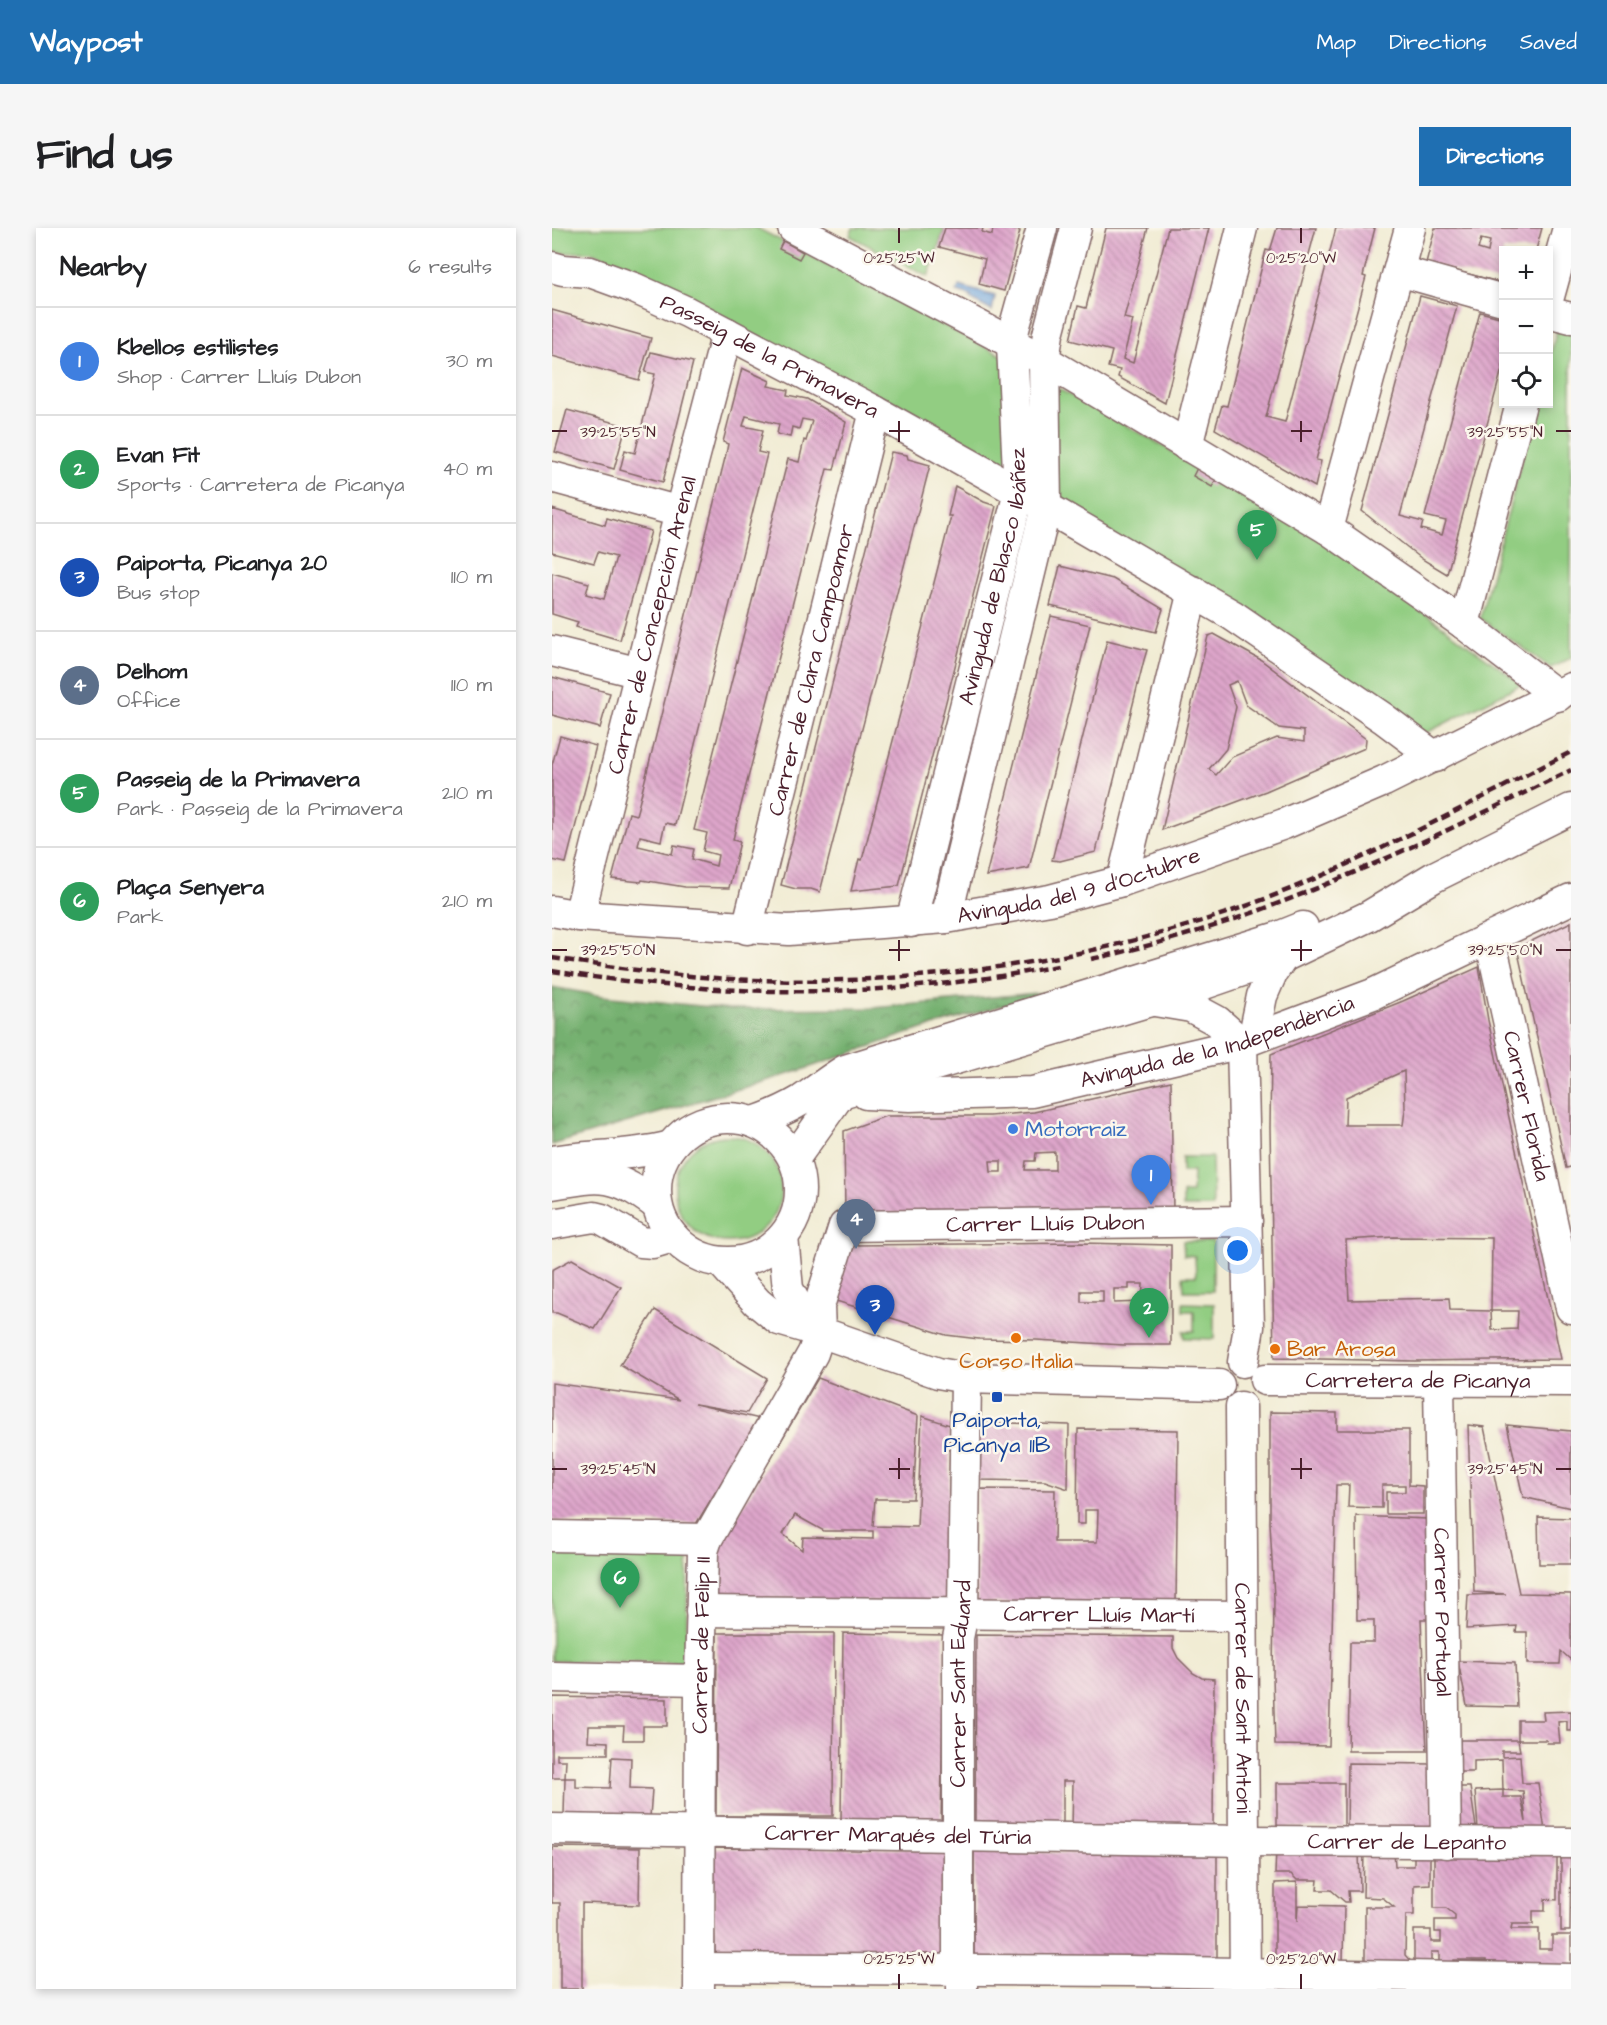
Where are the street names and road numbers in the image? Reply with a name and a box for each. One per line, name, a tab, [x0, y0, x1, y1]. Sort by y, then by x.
street label: Passeig de la Primavera	[655, 286, 884, 426]
street label: Avinguda de Blasco Ibáñez	[951, 447, 1035, 708]
street label: Carrer de Concepción Arenal	[600, 473, 704, 777]
street label: Carrer de Clara Campoamor	[760, 521, 862, 819]
street label: Avinguda del 9 d'Octubre	[955, 839, 1204, 931]
street label: Avinguda de la Independència	[1077, 987, 1358, 1096]
street label: Carrer Florida	[1495, 1028, 1558, 1184]
street label: Carrer Lluís Dubon	[946, 1207, 1145, 1240]
street label: Carretera de Picanya	[1306, 1365, 1530, 1397]
street label: Carrer Portugal	[1426, 1527, 1459, 1696]
street label: Carrer de Felip II	[684, 1556, 718, 1734]
street label: Carrer Sant Eduard	[943, 1580, 979, 1788]
street label: Carrer de Sant Antoni	[1227, 1583, 1259, 1813]
street label: Carrer Lluís Martí	[1003, 1598, 1195, 1631]
street label: Carrer Marqués del Túria	[764, 1817, 1032, 1853]
street label: Carrer de Lepanto	[1307, 1826, 1507, 1858]

